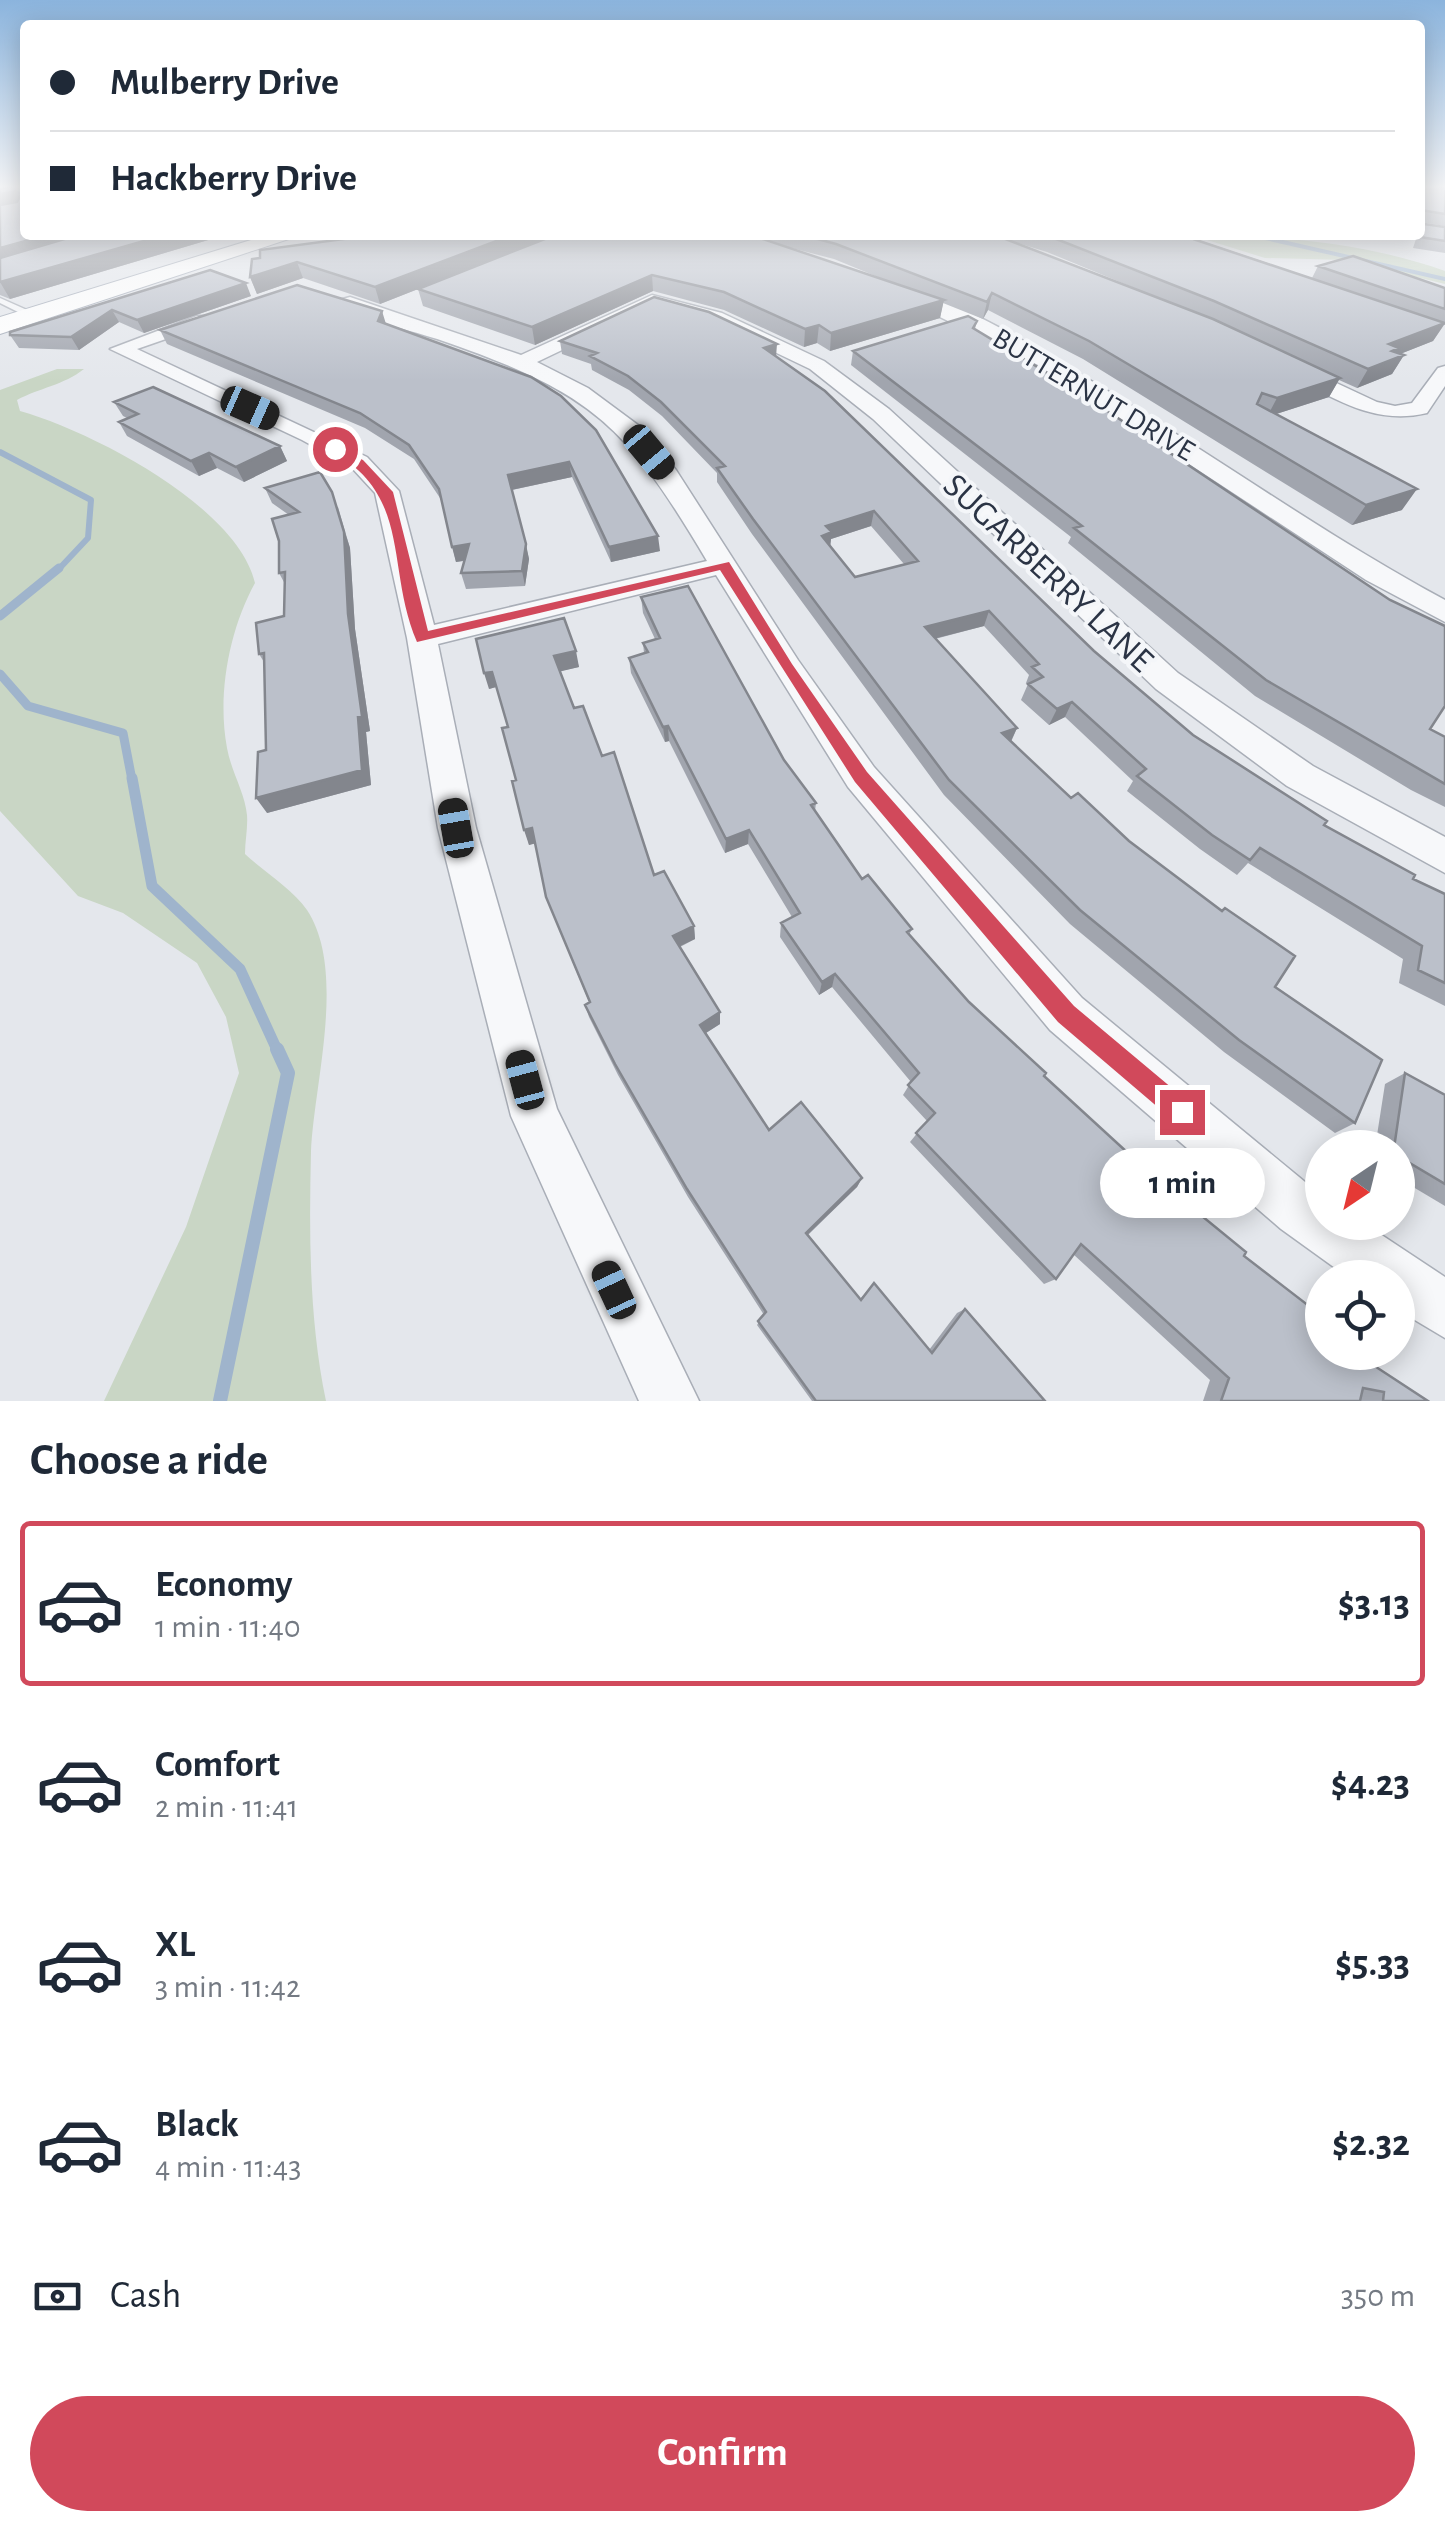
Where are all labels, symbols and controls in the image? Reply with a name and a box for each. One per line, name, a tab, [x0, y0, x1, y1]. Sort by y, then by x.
text: Mulberry Drive	[110, 64, 339, 102]
text: Hackberry Drive	[110, 160, 357, 198]
street label: BUTTERNUT DRIVE	[987, 323, 1199, 467]
car	[216, 382, 284, 434]
car	[618, 419, 680, 485]
route start	[313, 427, 358, 472]
street label: SUGARBERRY LANE	[936, 467, 1160, 679]
car	[436, 796, 476, 860]
car	[503, 1047, 547, 1113]
route end	[1160, 1090, 1205, 1135]
north arrow	[1305, 1130, 1415, 1240]
map controls	[1305, 1130, 1415, 1370]
callout: 1 min	[1100, 1147, 1264, 1217]
text: 1 min	[1149, 1167, 1216, 1199]
car	[588, 1256, 640, 1324]
button: locate	[1305, 1260, 1415, 1370]
text: Choose a ride	[30, 1438, 268, 1483]
icon: car	[35, 1559, 125, 1649]
text: Economy	[155, 1566, 293, 1604]
text: $3.13	[1338, 1585, 1410, 1623]
text: 1 min · 11:40	[155, 1611, 301, 1643]
icon: car	[35, 1739, 125, 1829]
text: Comfort	[155, 1746, 280, 1784]
text: $4.23	[1331, 1765, 1410, 1803]
text: 2 min · 11:41	[155, 1791, 298, 1823]
icon: car	[35, 1919, 125, 2009]
text: XL	[155, 1926, 195, 1964]
text: $5.33	[1335, 1945, 1410, 1983]
text: 3 min · 11:42	[155, 1971, 301, 2003]
icon: car	[35, 2099, 125, 2189]
text: Black	[155, 2106, 239, 2144]
text: $2.32	[1332, 2125, 1410, 2163]
text: 4 min · 11:43	[155, 2151, 301, 2183]
icon: cash	[30, 2269, 85, 2324]
text: Cash	[110, 2277, 181, 2315]
text: 350 m	[1341, 2280, 1415, 2312]
button: Confirm	[30, 2396, 1415, 2511]

